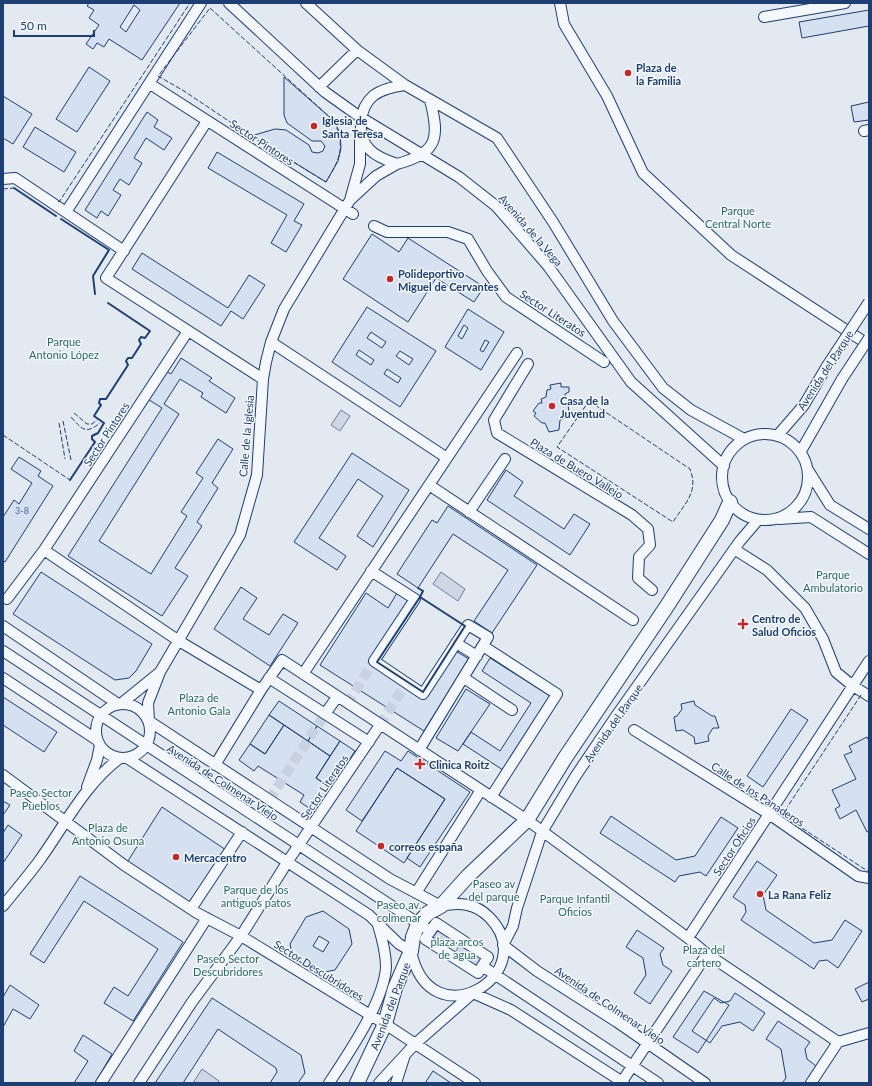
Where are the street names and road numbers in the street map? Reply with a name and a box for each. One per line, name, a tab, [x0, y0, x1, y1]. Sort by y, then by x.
street label: Sector Pintores	[228, 117, 297, 168]
street label: Avenida de la Vega	[496, 192, 566, 268]
street label: Sector Literatos	[518, 287, 589, 339]
street label: Avenida del Parque	[794, 327, 856, 412]
street label: Calle de la Iglesia	[236, 394, 256, 478]
street label: Sector Pintores	[81, 399, 132, 468]
street label: Plaza de Buero Vallejo	[528, 435, 626, 501]
street label: Avenida del Parque	[581, 681, 645, 765]
street label: Avenida de Colmenar Viejo	[165, 741, 281, 823]
street label: Sector Literatos	[297, 752, 351, 822]
street label: Calle de los Panaderos	[709, 759, 807, 829]
street label: Sector Oficios	[710, 814, 758, 878]
street label: Sector Descubridores	[272, 937, 367, 1003]
street label: Avenida del Parque	[367, 960, 413, 1052]
street label: Avenida de Colmenar Viejo	[553, 963, 667, 1047]

